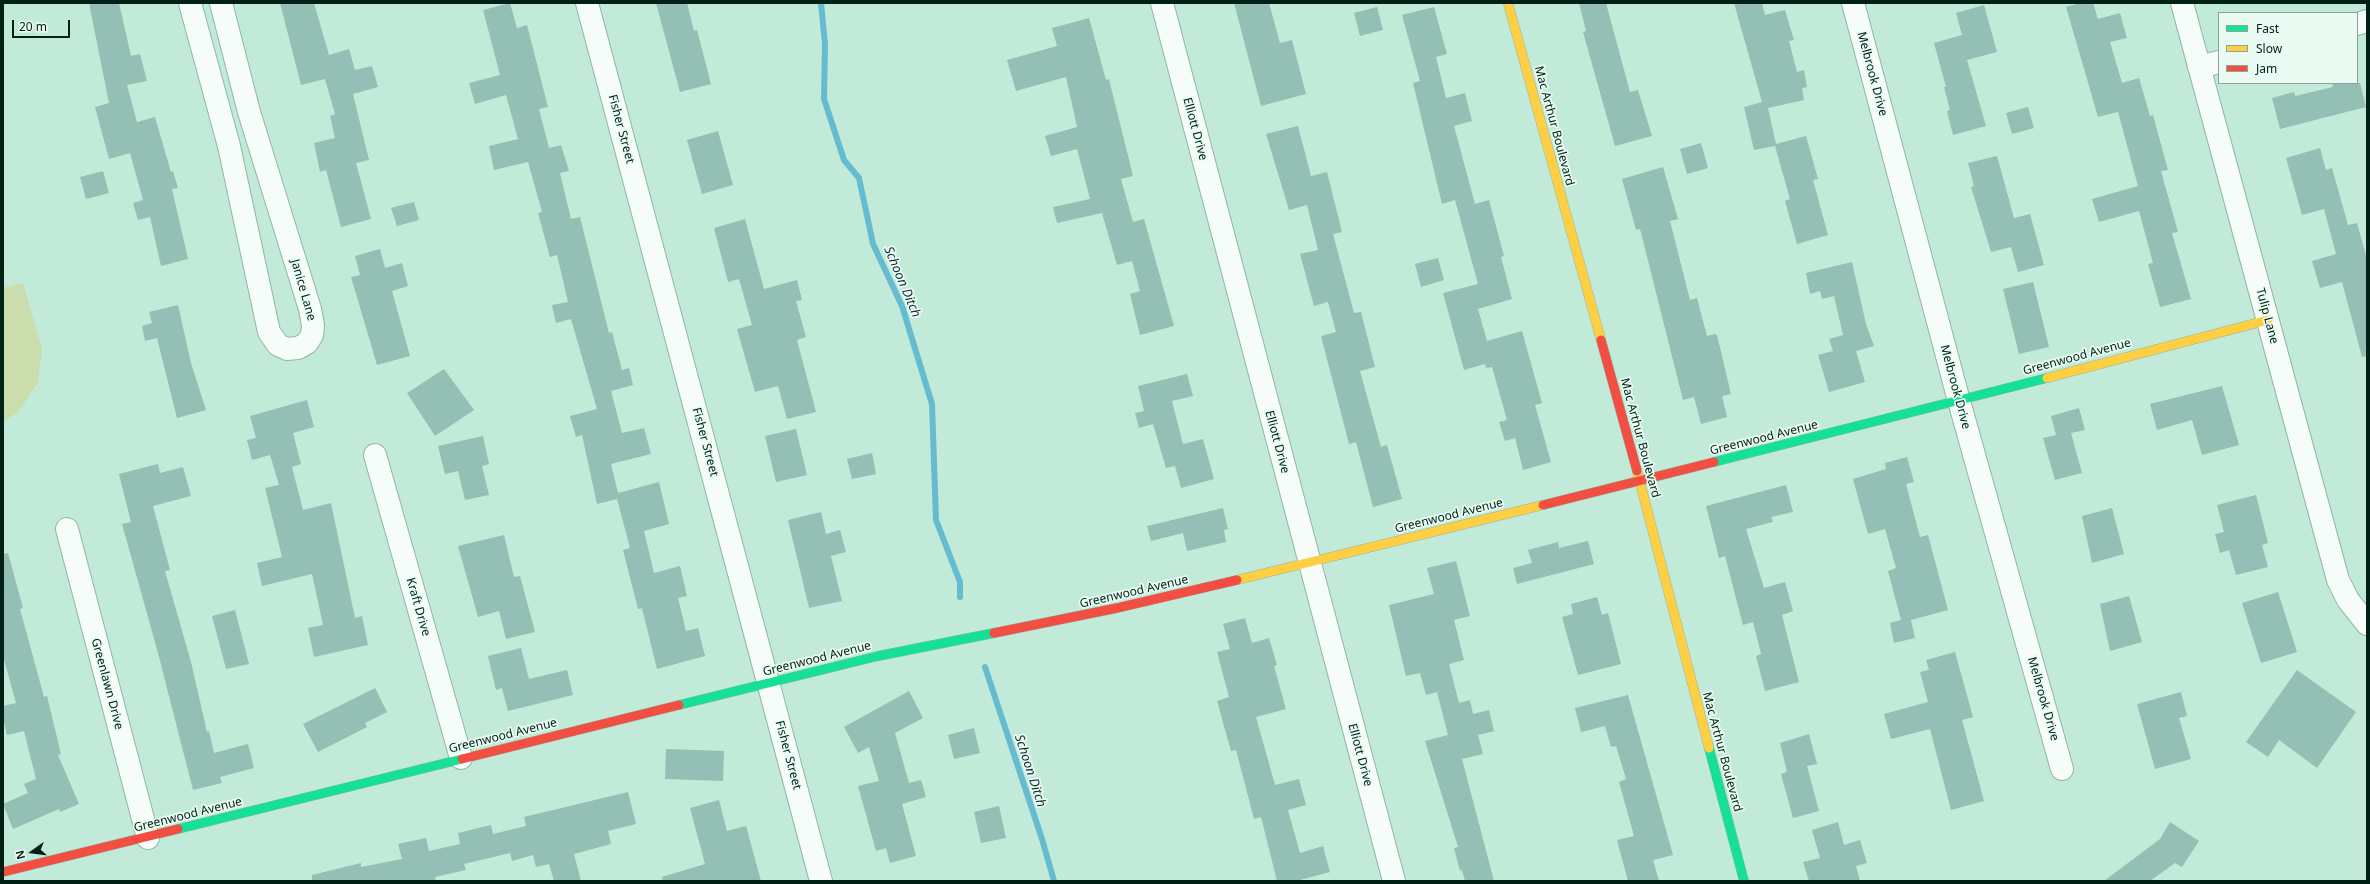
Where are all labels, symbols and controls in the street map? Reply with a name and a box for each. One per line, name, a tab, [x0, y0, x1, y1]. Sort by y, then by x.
scale bar	[14, 12, 72, 38]
legend	[2218, 12, 2358, 84]
text: 20 m	[19, 18, 47, 35]
text: Fast	[2256, 20, 2279, 37]
street label: Melbrook Drive	[1854, 30, 1890, 118]
text: Slow	[2256, 40, 2282, 57]
text: Jam	[2256, 60, 2277, 77]
street label: Mac Arthur Boulevard	[1531, 65, 1577, 187]
street label: Fisher Street	[605, 93, 637, 165]
street label: Elliott Drive	[1180, 96, 1210, 162]
water label: Schoon Ditch	[880, 244, 924, 320]
street label: Janice Lane	[287, 258, 319, 322]
street label: Tulip Lane	[2253, 286, 2281, 346]
street label: Greenwood Avenue	[2022, 336, 2132, 378]
street label: Melbrook Drive	[1937, 343, 1973, 431]
street label: Mac Arthur Boulevard	[1617, 377, 1663, 499]
street label: Fisher Street	[689, 406, 721, 478]
street label: Elliott Drive	[1262, 409, 1292, 475]
street label: Greenwood Avenue	[1708, 418, 1820, 458]
street label: Greenwood Avenue	[1393, 496, 1505, 536]
street label: Greenwood Avenue	[1078, 573, 1190, 611]
street label: Kraft Drive	[403, 576, 433, 638]
street label: Greenlawn Drive	[88, 637, 126, 731]
street label: Greenwood Avenue	[761, 639, 873, 679]
street label: Melbrook Drive	[2024, 655, 2062, 743]
street label: Mac Arthur Boulevard	[1699, 691, 1745, 813]
street label: Greenwood Avenue	[447, 716, 559, 756]
street label: Fisher Street	[772, 719, 804, 791]
street label: Elliott Drive	[1345, 722, 1375, 788]
water label: Schoon Ditch	[1011, 733, 1049, 809]
street label: Greenwood Avenue	[132, 795, 244, 835]
north arrow	[12, 832, 52, 872]
text: N	[12, 849, 28, 861]

